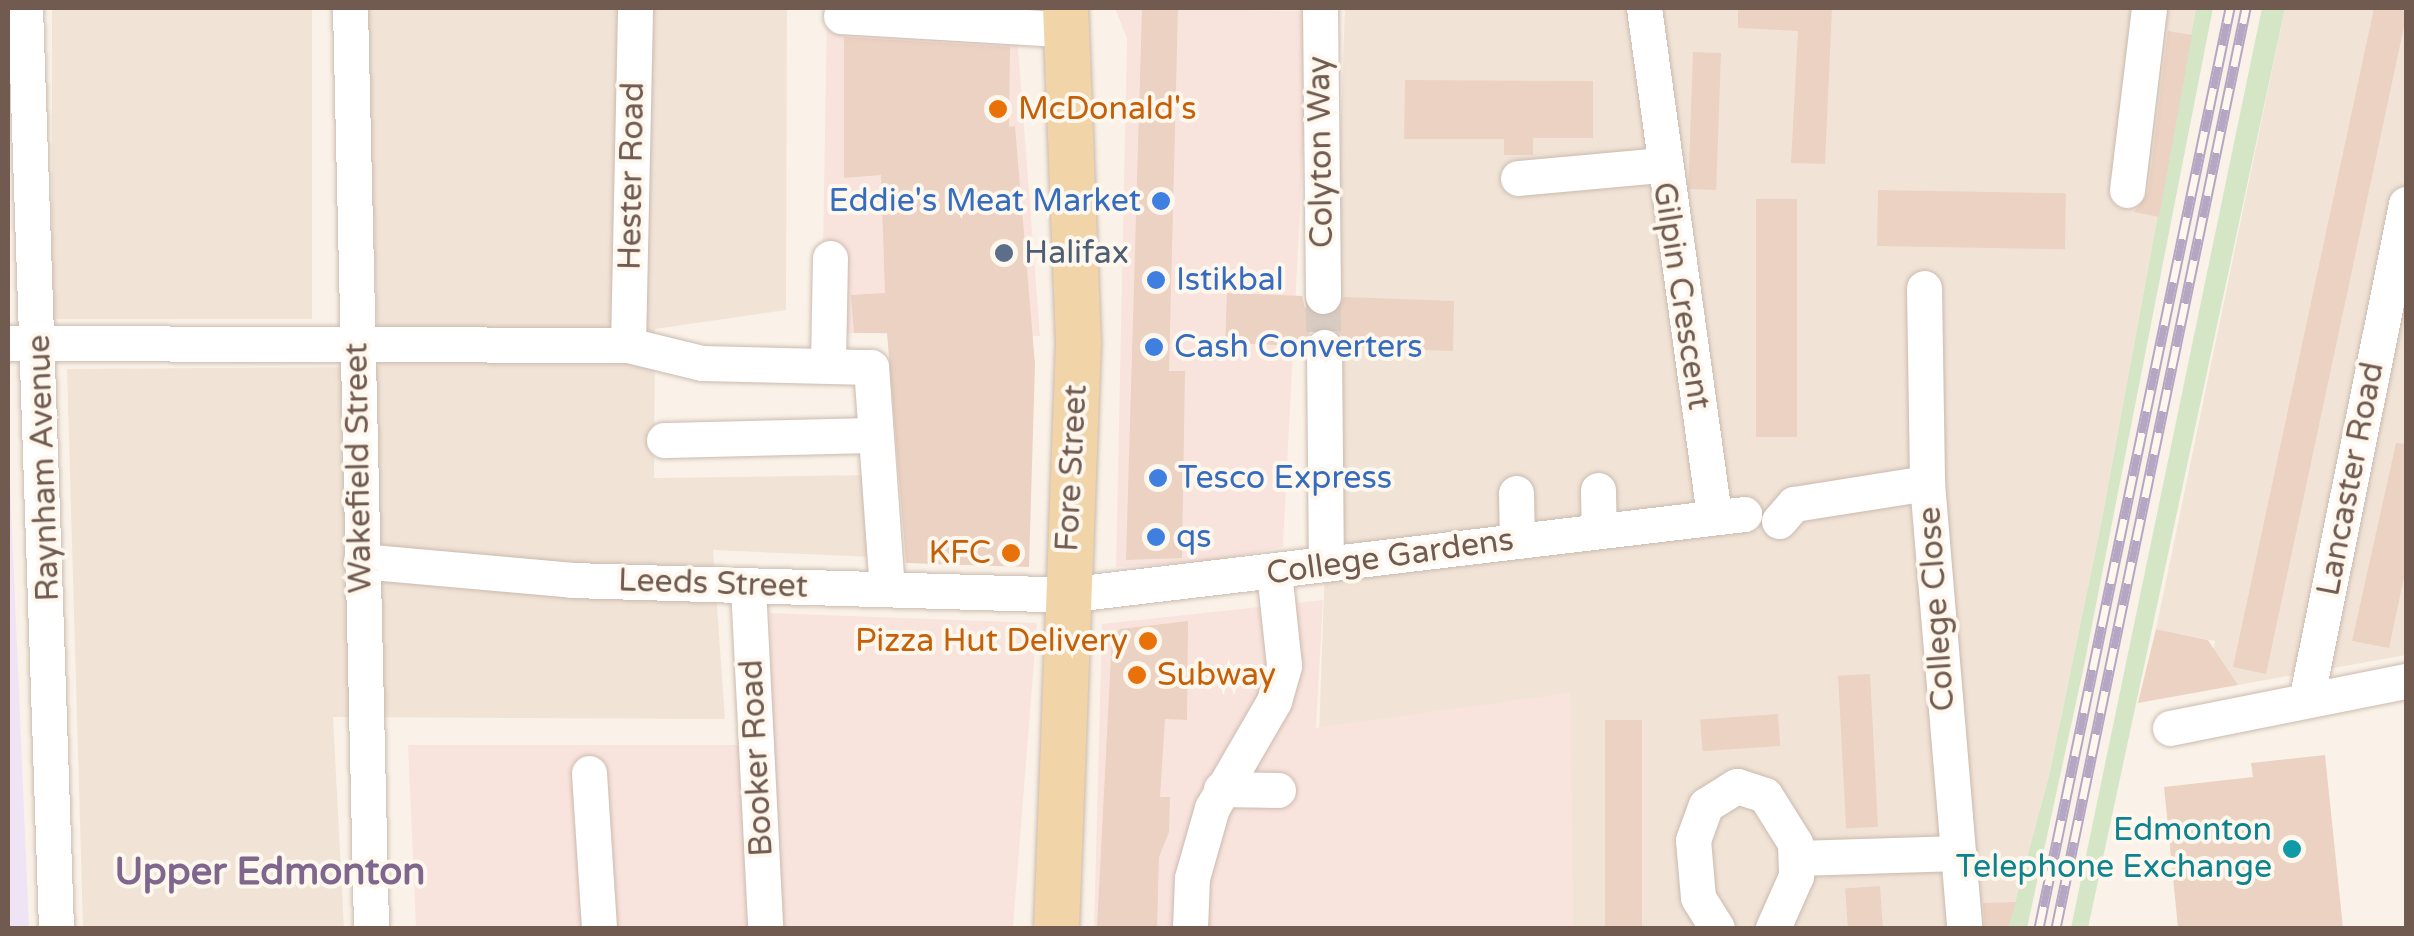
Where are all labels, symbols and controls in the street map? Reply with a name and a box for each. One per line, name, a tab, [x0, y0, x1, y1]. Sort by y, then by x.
street label: Colyton Way	[1300, 56, 1342, 248]
street label: Hester Road	[611, 82, 653, 270]
place label: McDonald's	[1018, 90, 1196, 128]
marker: McDonald's	[987, 98, 1009, 120]
street label: Gilpin Crescent	[1644, 180, 1718, 412]
place label: Eddie's Meat Market	[828, 182, 1141, 220]
marker: Eddie's Meat Market	[1150, 190, 1172, 212]
place label: Halifax	[1024, 234, 1129, 272]
marker: Halifax	[993, 242, 1015, 264]
place label: Istikbal	[1176, 261, 1284, 299]
marker: Istikbal	[1145, 269, 1167, 291]
place label: Cash Converters	[1174, 328, 1423, 366]
street label: Raynham Avenue	[20, 334, 68, 602]
marker: Cash Converters	[1143, 336, 1165, 358]
street label: Wakefield Street	[338, 342, 380, 594]
street label: Lancaster Road	[2310, 359, 2392, 599]
street label: Fore Street	[1048, 383, 1096, 553]
place label: Tesco Express	[1178, 459, 1392, 497]
marker: Tesco Express	[1147, 467, 1169, 489]
street label: College Close	[1911, 505, 1963, 713]
place label: qs	[1176, 518, 1212, 556]
street label: College Gardens	[1264, 521, 1516, 593]
marker: qs	[1145, 526, 1167, 548]
place label: KFC	[929, 534, 991, 572]
marker: KFC	[1000, 542, 1022, 564]
street label: Leeds Street	[617, 561, 809, 607]
place label: Pizza Hut Delivery	[855, 622, 1128, 660]
marker: Pizza Hut Delivery	[1137, 630, 1159, 652]
place label: Subway	[1157, 656, 1276, 694]
street label: Booker Road	[733, 659, 781, 857]
marker: Subway	[1126, 664, 1148, 686]
place label: Edmonton Telephone Exchange	[1956, 812, 2272, 887]
marker: Edmonton Telephone Exchange	[2281, 838, 2303, 860]
district label: Upper Edmonton	[115, 850, 425, 896]

